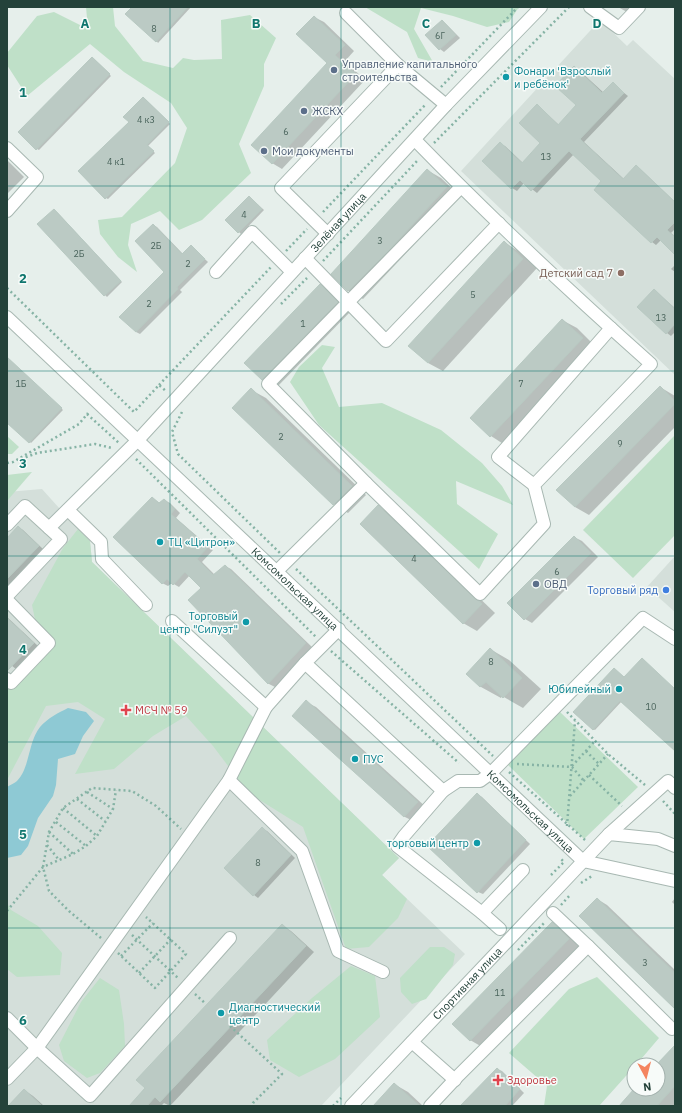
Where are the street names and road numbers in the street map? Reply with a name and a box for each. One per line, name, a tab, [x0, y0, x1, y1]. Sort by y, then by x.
street label: Зелёная улица	[307, 189, 369, 255]
street label: Комсомольская улица	[248, 544, 341, 633]
street label: Комсомольская улица	[484, 767, 577, 856]
street label: Спортивная улица	[430, 944, 505, 1023]

